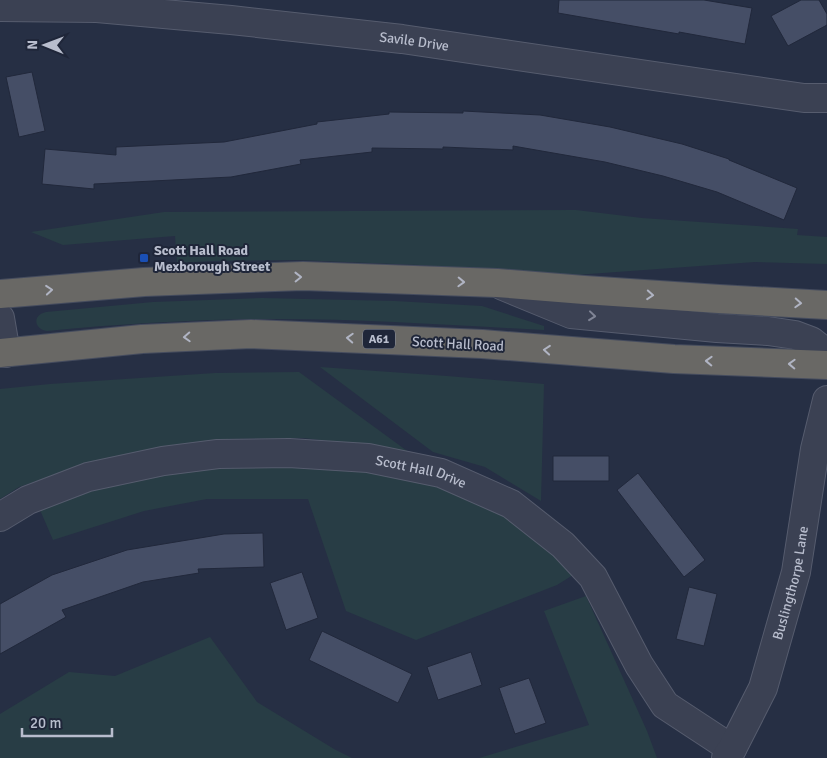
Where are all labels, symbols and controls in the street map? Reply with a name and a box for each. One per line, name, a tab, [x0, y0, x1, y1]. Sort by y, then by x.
north arrow	[20, 20, 70, 70]
street label: Savile Drive	[379, 28, 450, 54]
text: N	[24, 40, 41, 50]
place label: Scott Hall Road Mexborough Street	[154, 242, 271, 275]
marker: Scott Hall Road Mexborough Street	[138, 252, 150, 264]
one-way arrow	[294, 272, 302, 282]
one-way arrow	[457, 277, 465, 287]
one-way arrow	[45, 284, 53, 295]
one-way arrow	[647, 289, 655, 300]
one-way arrow	[794, 298, 802, 309]
one-way arrow	[588, 310, 596, 321]
road number: A61	[363, 329, 395, 348]
one-way arrow	[183, 331, 191, 342]
one-way arrow	[345, 333, 353, 343]
street label: Scott Hall Road	[412, 333, 504, 355]
one-way arrow	[542, 344, 550, 355]
one-way arrow	[705, 355, 713, 366]
one-way arrow	[788, 358, 796, 369]
street label: Scott Hall Drive	[374, 451, 469, 492]
street label: Buslingthorpe Lane	[769, 525, 811, 642]
scale bar	[22, 706, 112, 738]
text: 20 m	[30, 714, 61, 732]

